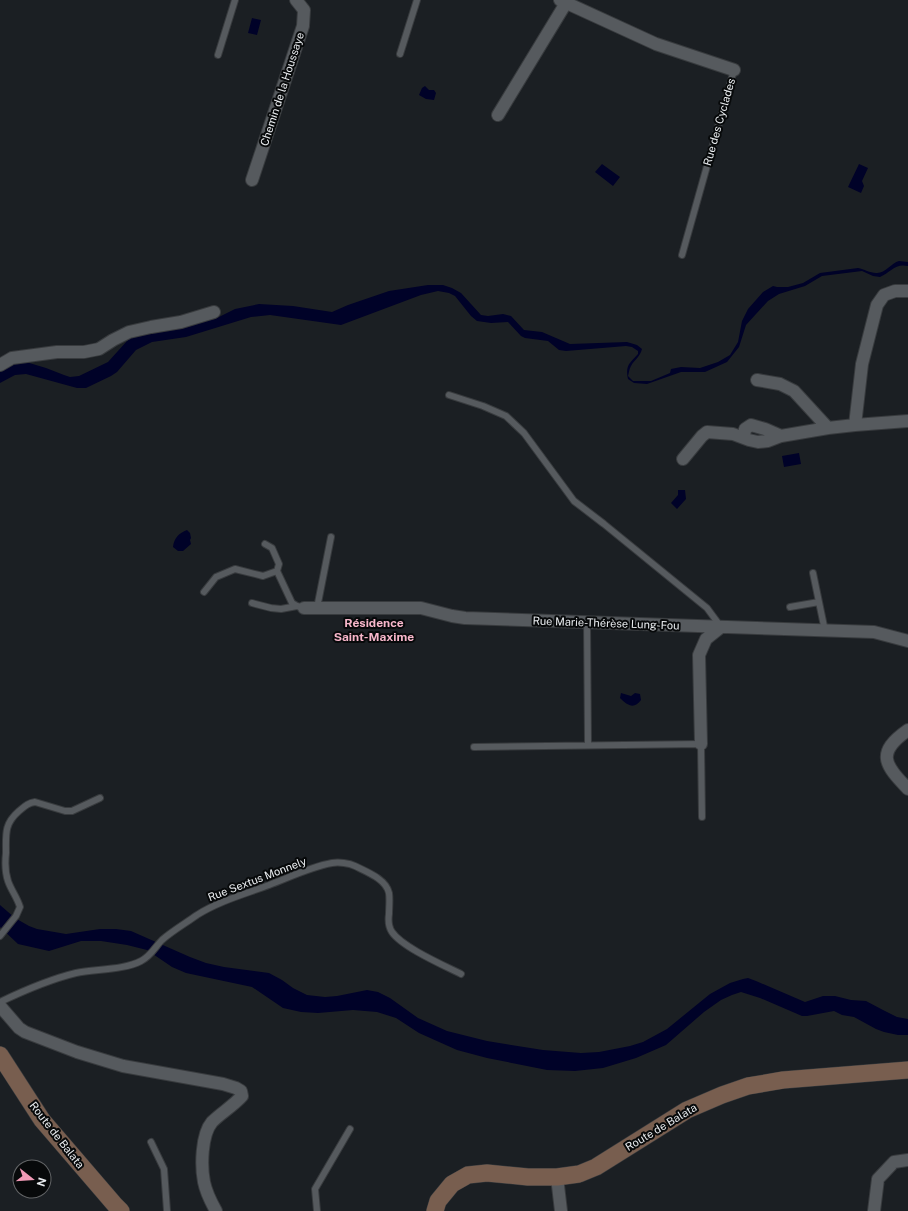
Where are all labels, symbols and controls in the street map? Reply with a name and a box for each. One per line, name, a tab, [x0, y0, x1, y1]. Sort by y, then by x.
street label: Chemin de la Houssaye	[258, 31, 306, 147]
street label: Rue des Cyclades	[701, 77, 737, 167]
street label: Rue Marie-Thérèse Lung-Fou	[532, 614, 680, 632]
district label: Résidence Saint-Maxime	[334, 616, 414, 644]
street label: Rue Sextus Monnely	[206, 855, 308, 903]
street label: Route de Balata	[27, 1099, 87, 1171]
street label: Route de Balata	[623, 1101, 699, 1153]
north arrow	[12, 1159, 52, 1199]
text: N	[35, 1176, 49, 1188]

